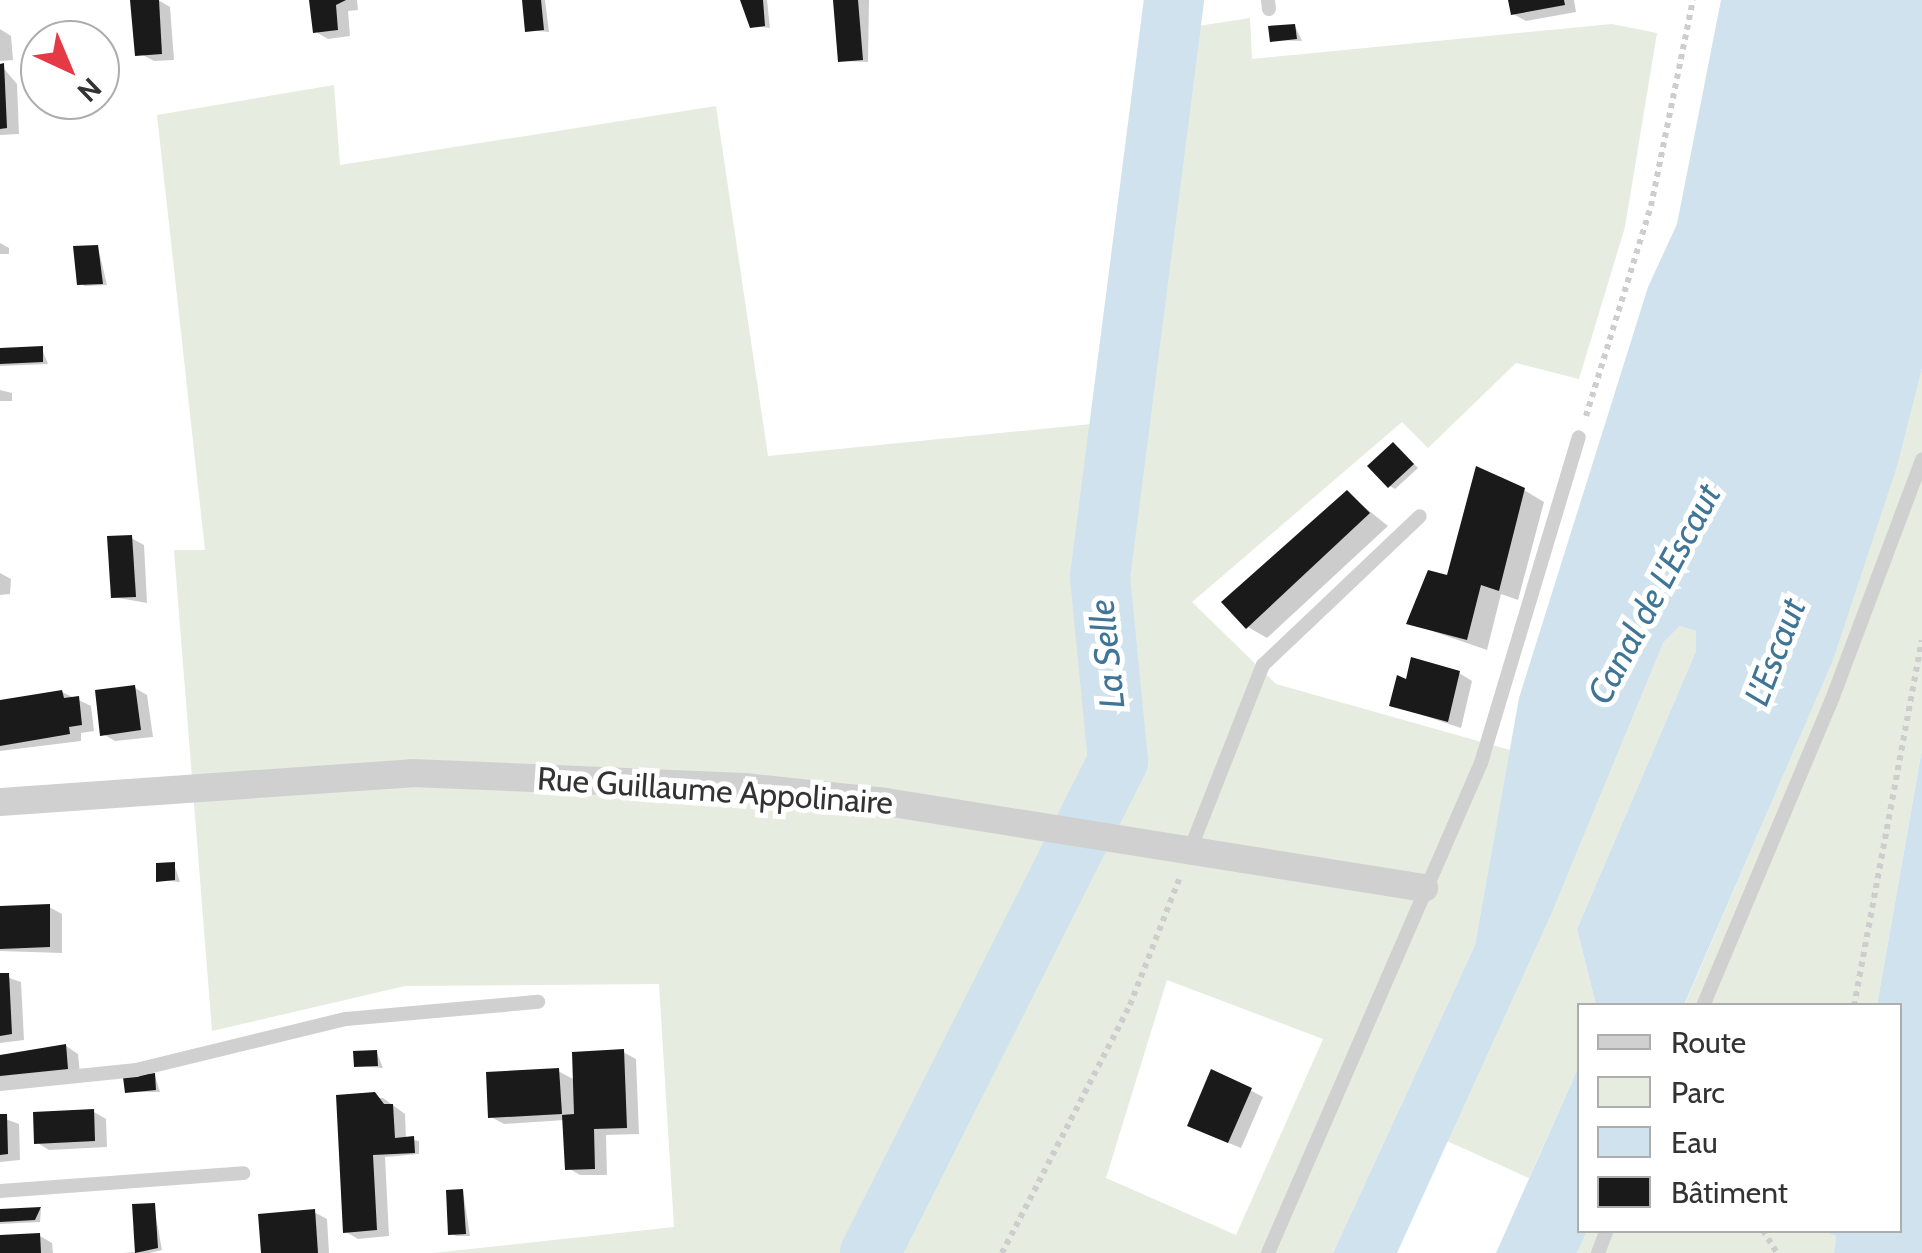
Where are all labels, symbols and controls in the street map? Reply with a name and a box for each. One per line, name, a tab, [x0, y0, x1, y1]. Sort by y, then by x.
north arrow	[20, 20, 120, 120]
text: N	[71, 71, 108, 109]
water label: Canal de L'Escaut	[1578, 477, 1730, 711]
water label: L'Escaut	[1736, 593, 1814, 711]
water label: La Selle	[1080, 597, 1134, 711]
street label: Rue Guillaume Appolinaire	[536, 759, 894, 823]
legend	[1577, 1003, 1902, 1233]
text: Route	[1671, 1024, 1746, 1061]
text: Parc	[1671, 1074, 1725, 1111]
text: Eau	[1671, 1124, 1718, 1161]
text: Bâtiment	[1671, 1174, 1788, 1211]

